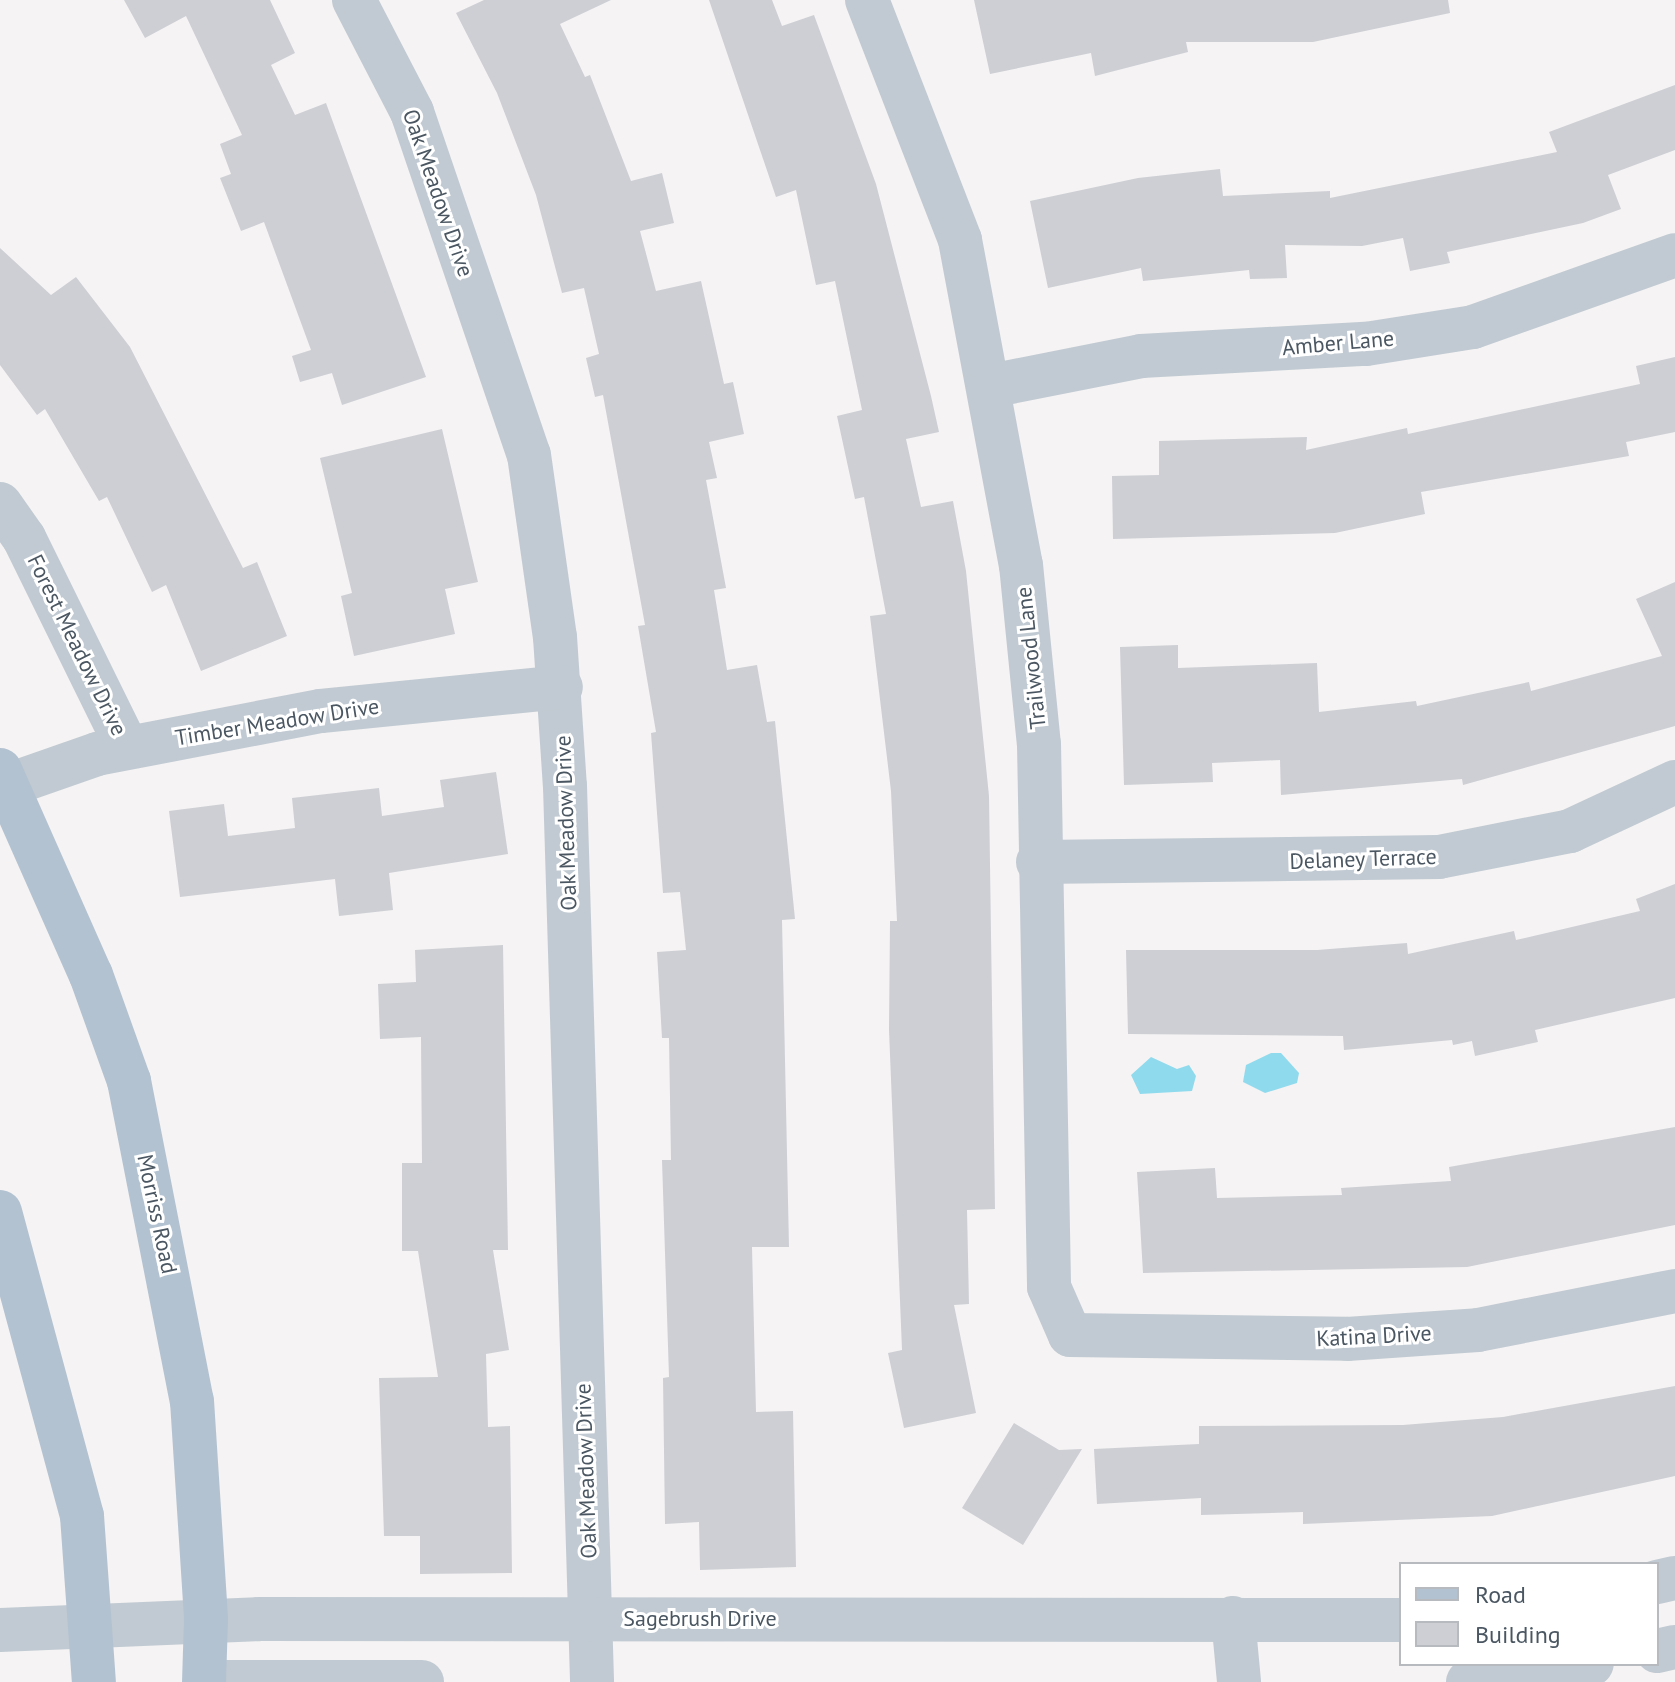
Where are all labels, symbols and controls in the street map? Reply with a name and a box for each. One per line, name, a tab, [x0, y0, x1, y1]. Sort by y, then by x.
street label: Oak Meadow Drive	[397, 105, 479, 281]
street label: Amber Lane	[1281, 325, 1395, 361]
street label: Forest Meadow Drive	[22, 550, 132, 740]
street label: Trailwood Lane	[1010, 586, 1052, 730]
street label: Timber Meadow Drive	[173, 693, 381, 751]
street label: Oak Meadow Drive	[550, 734, 582, 912]
street label: Delaney Terrace	[1288, 843, 1438, 875]
street label: Morriss Road	[132, 1152, 182, 1276]
street label: Katina Drive	[1316, 1320, 1432, 1352]
street label: Oak Meadow Drive	[570, 1382, 602, 1560]
legend	[1399, 1562, 1659, 1666]
text: Road	[1475, 1579, 1526, 1610]
street label: Sagebrush Drive	[623, 1606, 777, 1632]
text: Building	[1475, 1619, 1561, 1650]

